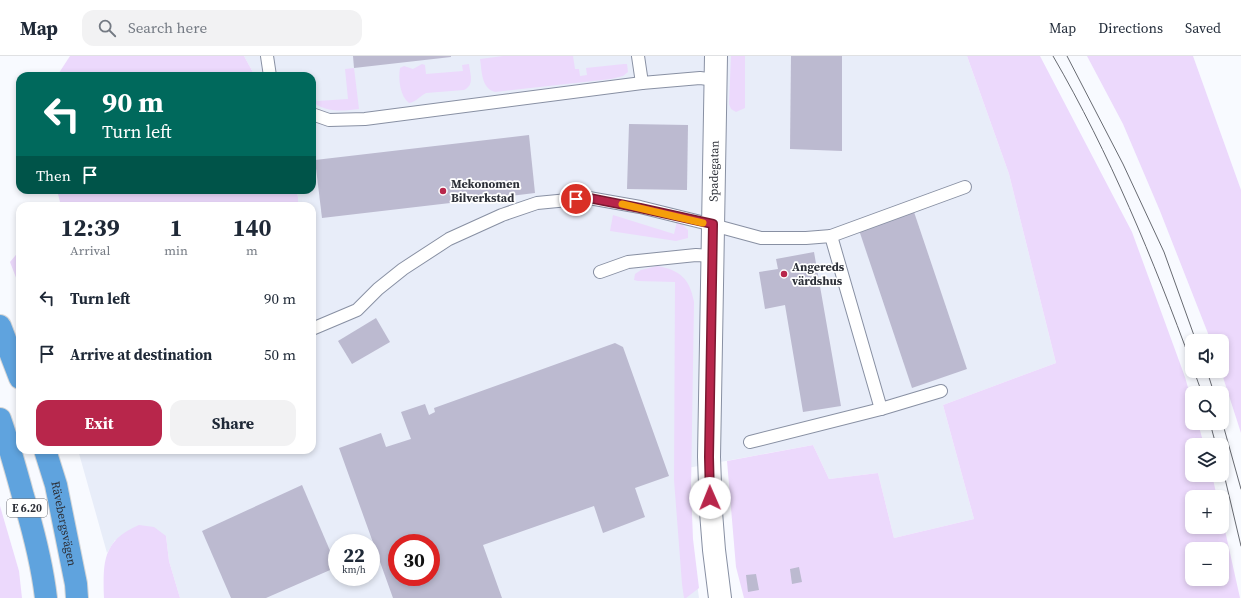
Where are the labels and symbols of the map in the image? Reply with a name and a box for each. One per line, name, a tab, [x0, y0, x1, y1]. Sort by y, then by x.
street label: Spadegatan	[705, 140, 723, 202]
place label: Mekonomen Bilverkstad	[451, 176, 520, 206]
pin	[559, 182, 593, 216]
marker: Mekonomen Bilverkstad	[438, 186, 448, 196]
place label: Angereds värdshus	[791, 259, 845, 289]
marker: Angereds värdshus	[779, 269, 789, 279]
position arrow	[689, 477, 731, 519]
street label: Rävebergsvägen	[47, 480, 80, 567]
road number: E 6.20	[7, 499, 47, 517]
speed limit sign: 30	[388, 534, 440, 586]

